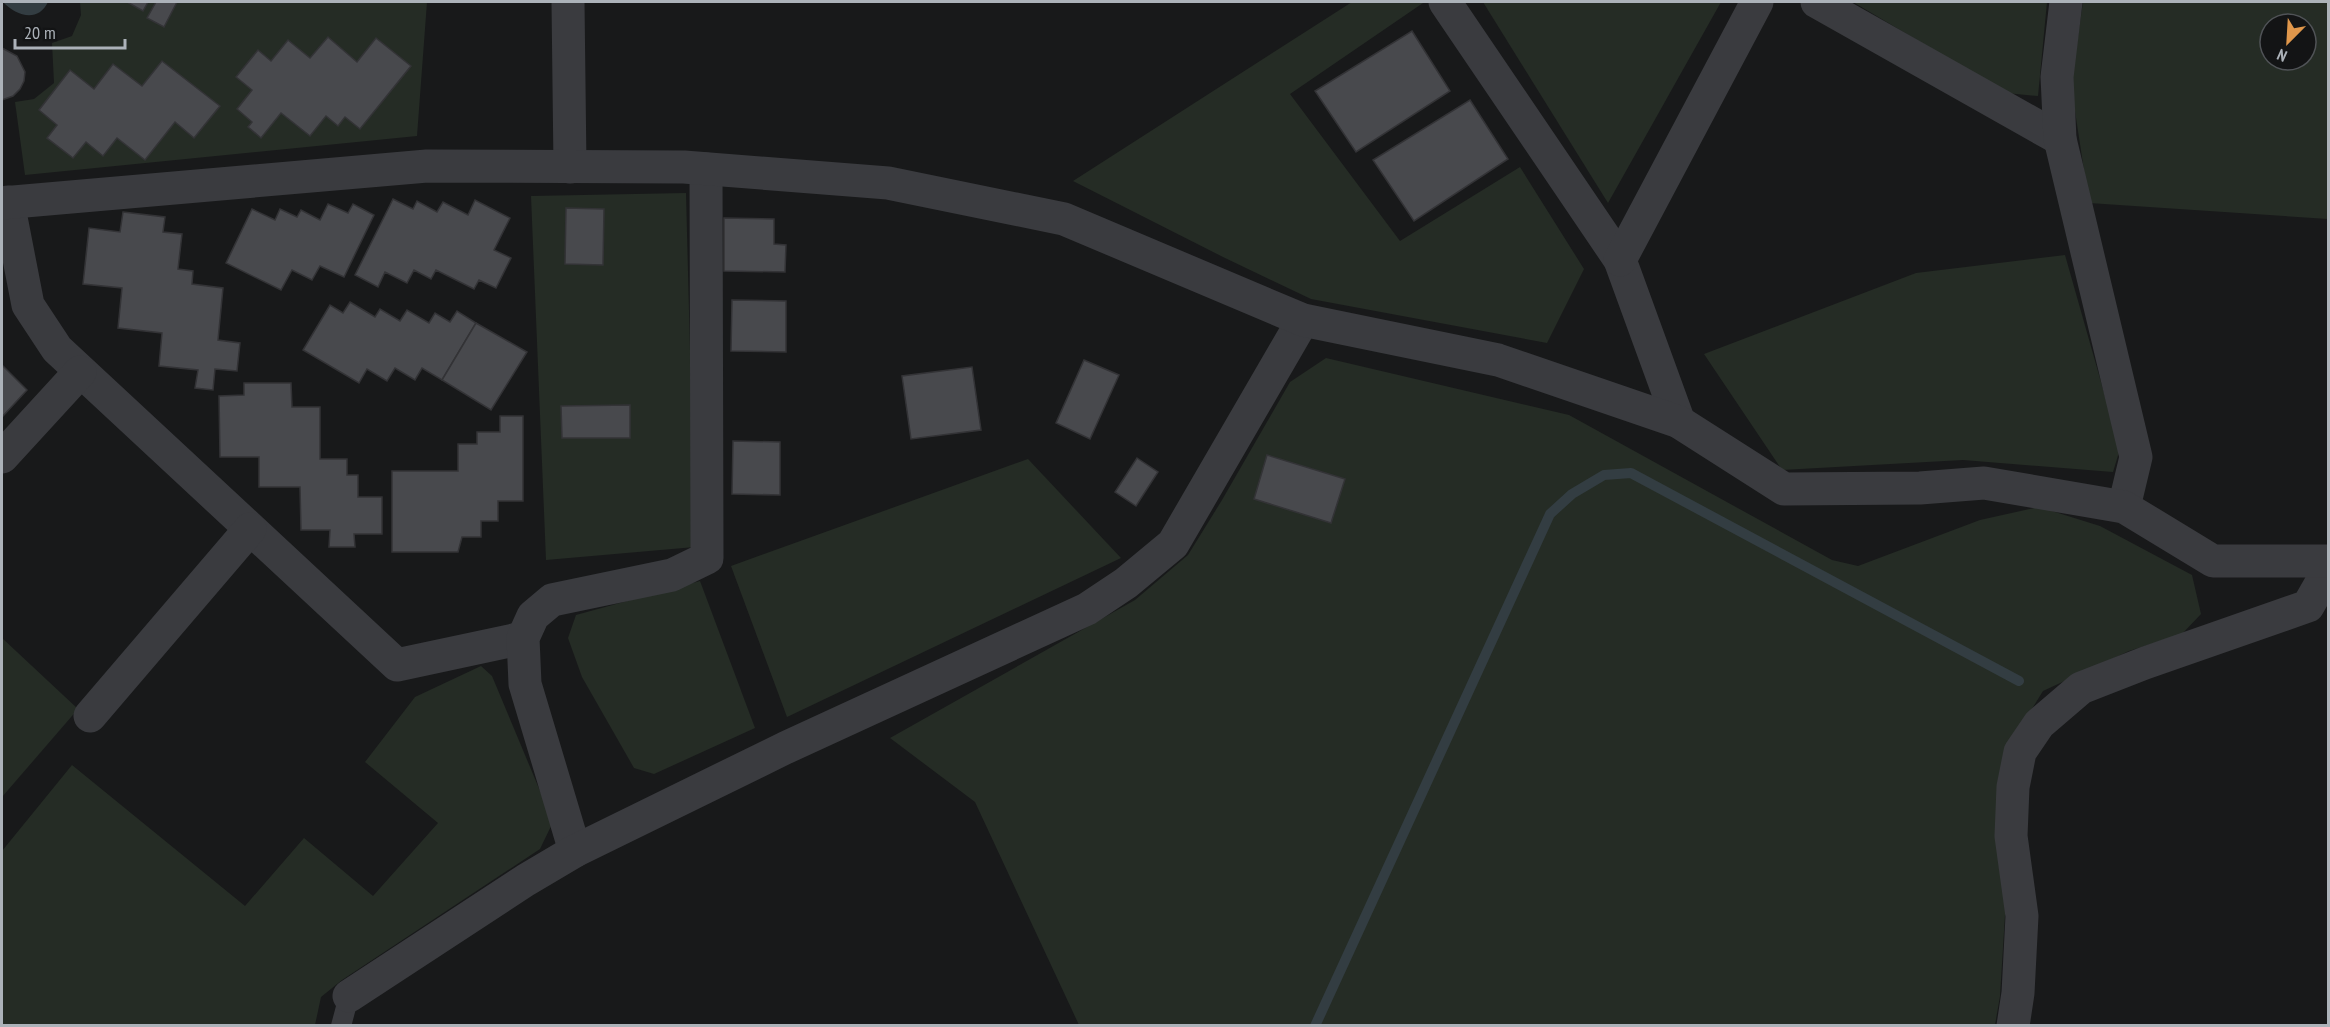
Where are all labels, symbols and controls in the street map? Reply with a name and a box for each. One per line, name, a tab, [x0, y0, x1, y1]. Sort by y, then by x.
scale bar	[15, 12, 124, 50]
north arrow	[2258, 12, 2318, 72]
text: 20 m	[24, 21, 56, 44]
text: N	[2274, 45, 2290, 67]

